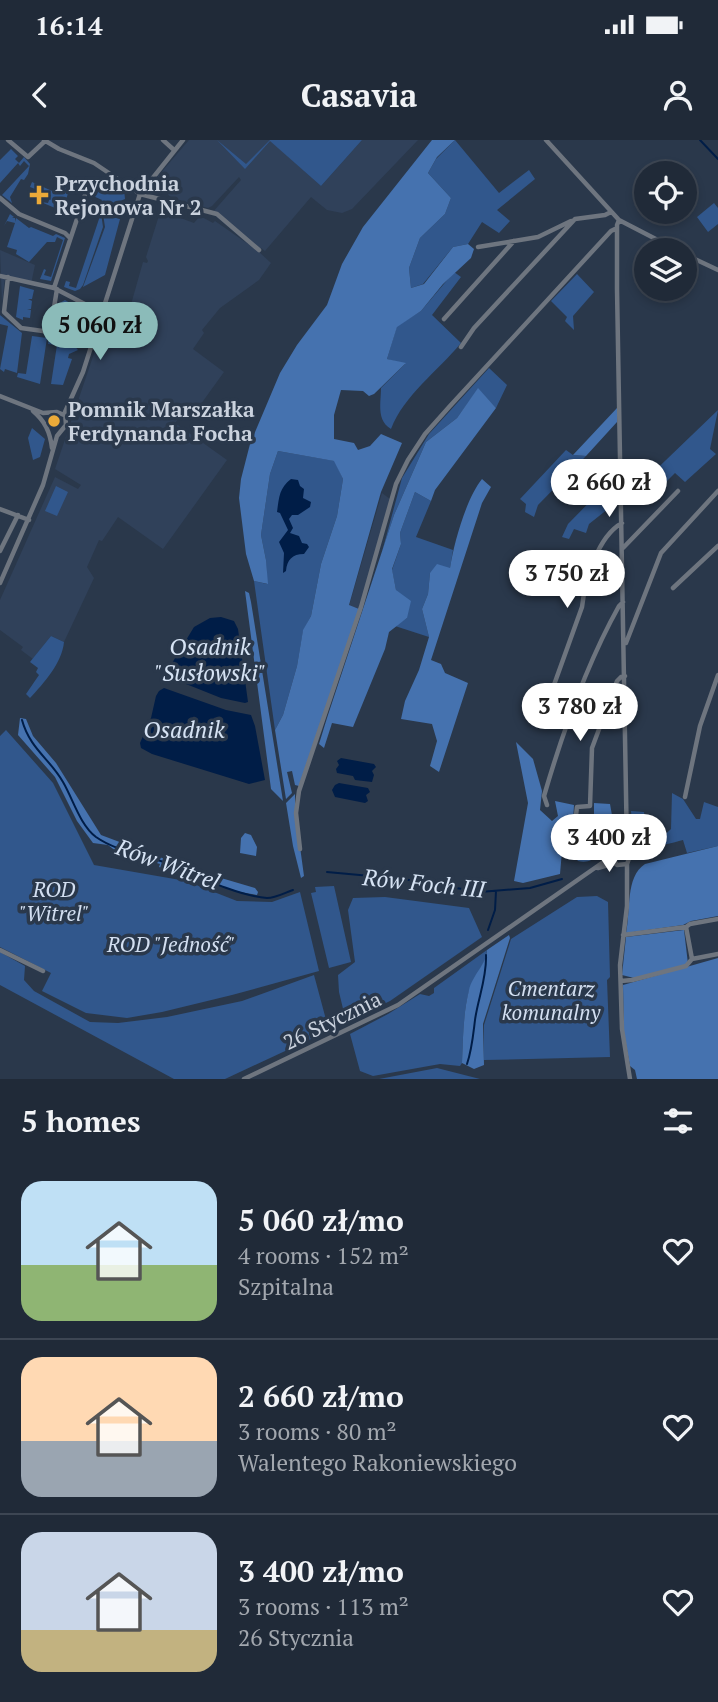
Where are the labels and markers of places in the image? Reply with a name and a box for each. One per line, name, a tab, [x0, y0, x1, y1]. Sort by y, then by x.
place label: Przychodnia Rejonowa Nr 2	[55, 169, 202, 221]
marker: Przychodnia Rejonowa Nr 2	[29, 185, 49, 205]
pin: 5 060 zł	[28, 302, 172, 362]
place label: Pomnik Marszałka Ferdynanda Focha	[68, 395, 255, 447]
marker: Pomnik Marszałka Ferdynanda Focha	[46, 413, 62, 429]
pin: 2 660 zł	[537, 460, 681, 519]
pin: 3 750 zł	[495, 550, 639, 610]
pin: 3 780 zł	[508, 684, 652, 743]
pin: 3 400 zł	[537, 814, 681, 874]

